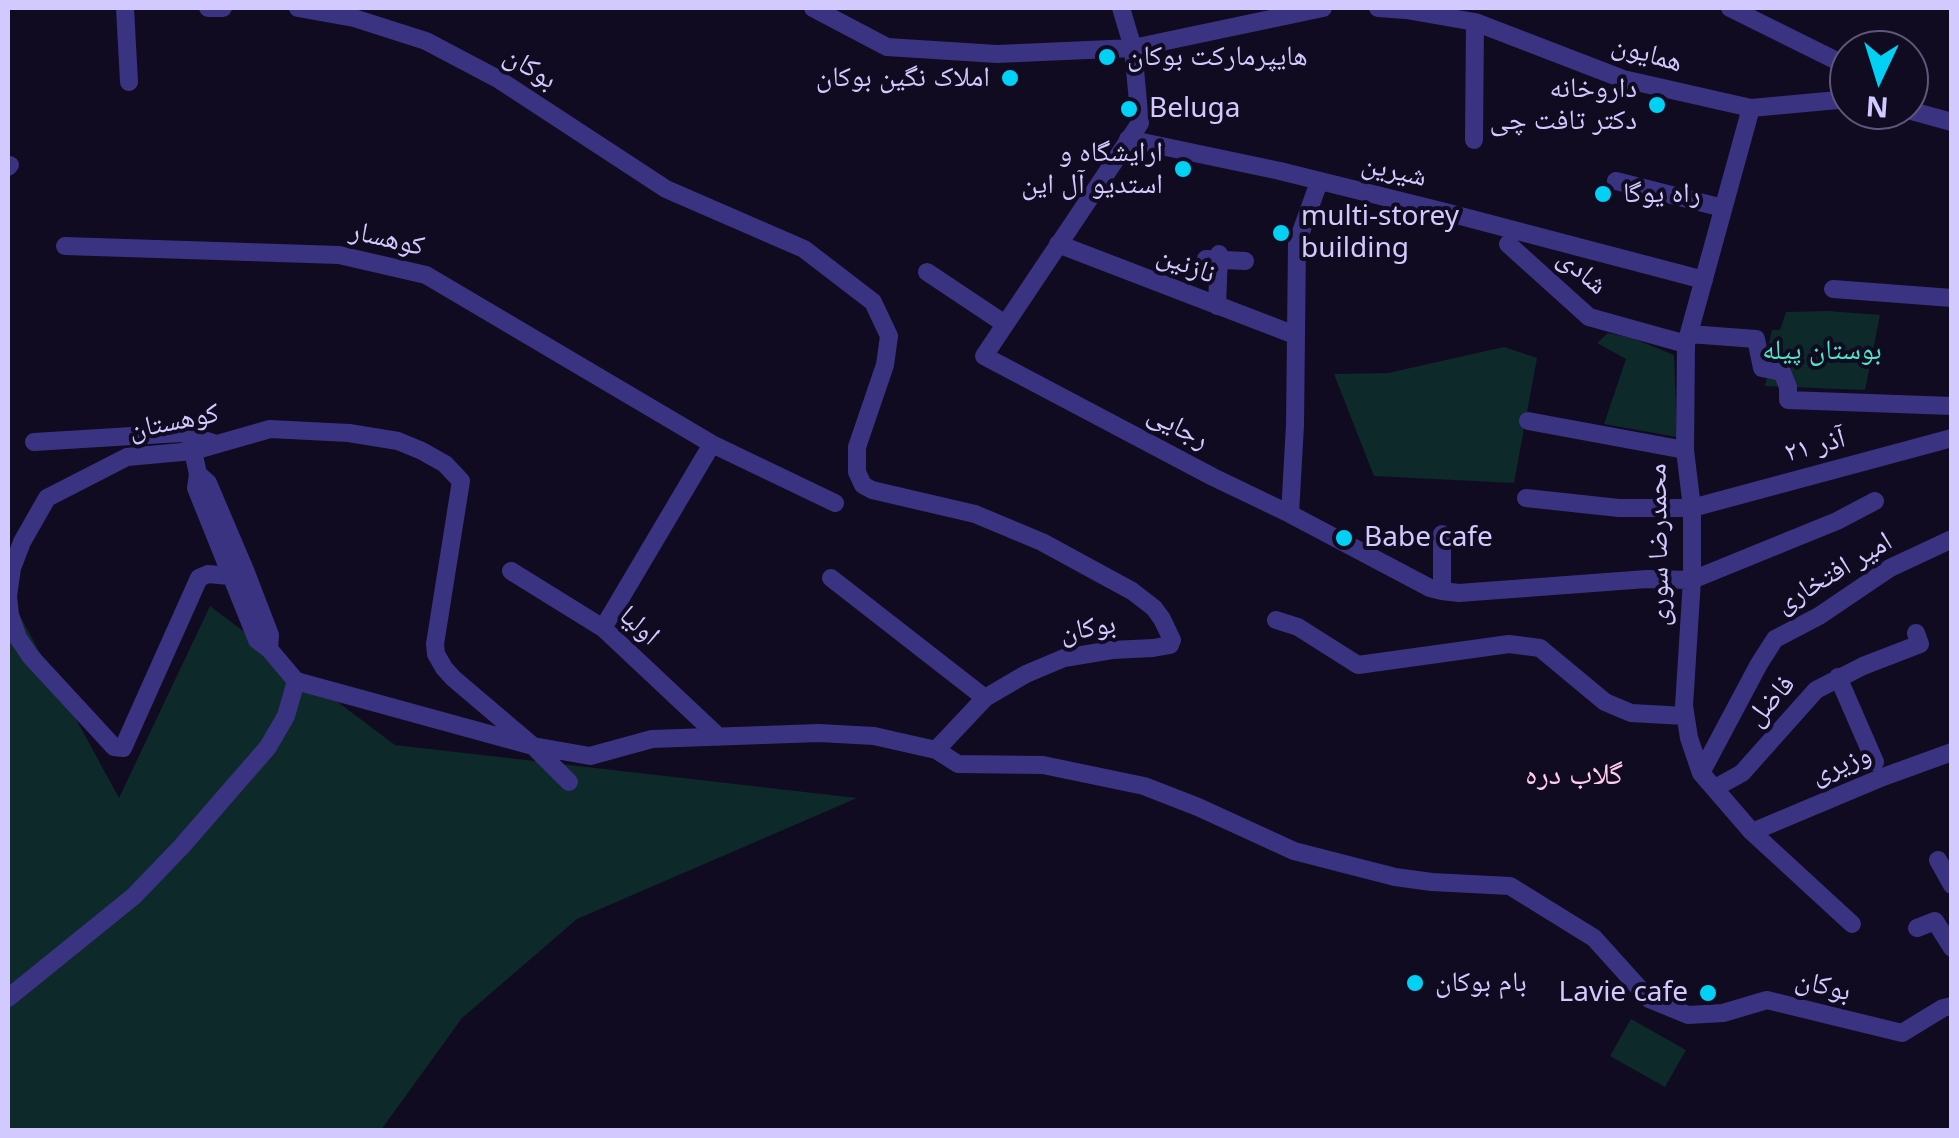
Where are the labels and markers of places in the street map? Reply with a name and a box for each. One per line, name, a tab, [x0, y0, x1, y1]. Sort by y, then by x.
place label: هایپرمارکت بوکان	[1127, 40, 1308, 74]
marker: هایپرمارکت بوکان	[1096, 46, 1118, 68]
place label: املاک نگین بوکان	[816, 61, 990, 95]
marker: املاک نگین بوکان	[999, 67, 1021, 89]
place label: داروخانه دکتر تافت چی	[1489, 72, 1637, 138]
place label: Beluga	[1149, 92, 1240, 126]
marker: داروخانه دکتر تافت چی	[1646, 94, 1668, 116]
marker: Beluga	[1118, 98, 1140, 120]
place label: ارایشگاه و استدیو آل این	[1021, 136, 1163, 202]
marker: ارایشگاه و استدیو آل این	[1172, 158, 1194, 180]
place label: راه یوگا	[1623, 177, 1701, 211]
marker: راه یوگا	[1592, 183, 1614, 205]
place label: multi-storey building	[1301, 200, 1459, 266]
marker: multi-storey building	[1270, 222, 1292, 244]
place label: Babe cafe	[1364, 521, 1493, 555]
marker: Babe cafe	[1333, 527, 1355, 549]
place label: بام بوکان	[1435, 966, 1527, 1000]
marker: بام بوکان	[1404, 972, 1426, 994]
place label: Lavie cafe	[1559, 976, 1688, 1010]
marker: Lavie cafe	[1697, 982, 1719, 1004]

